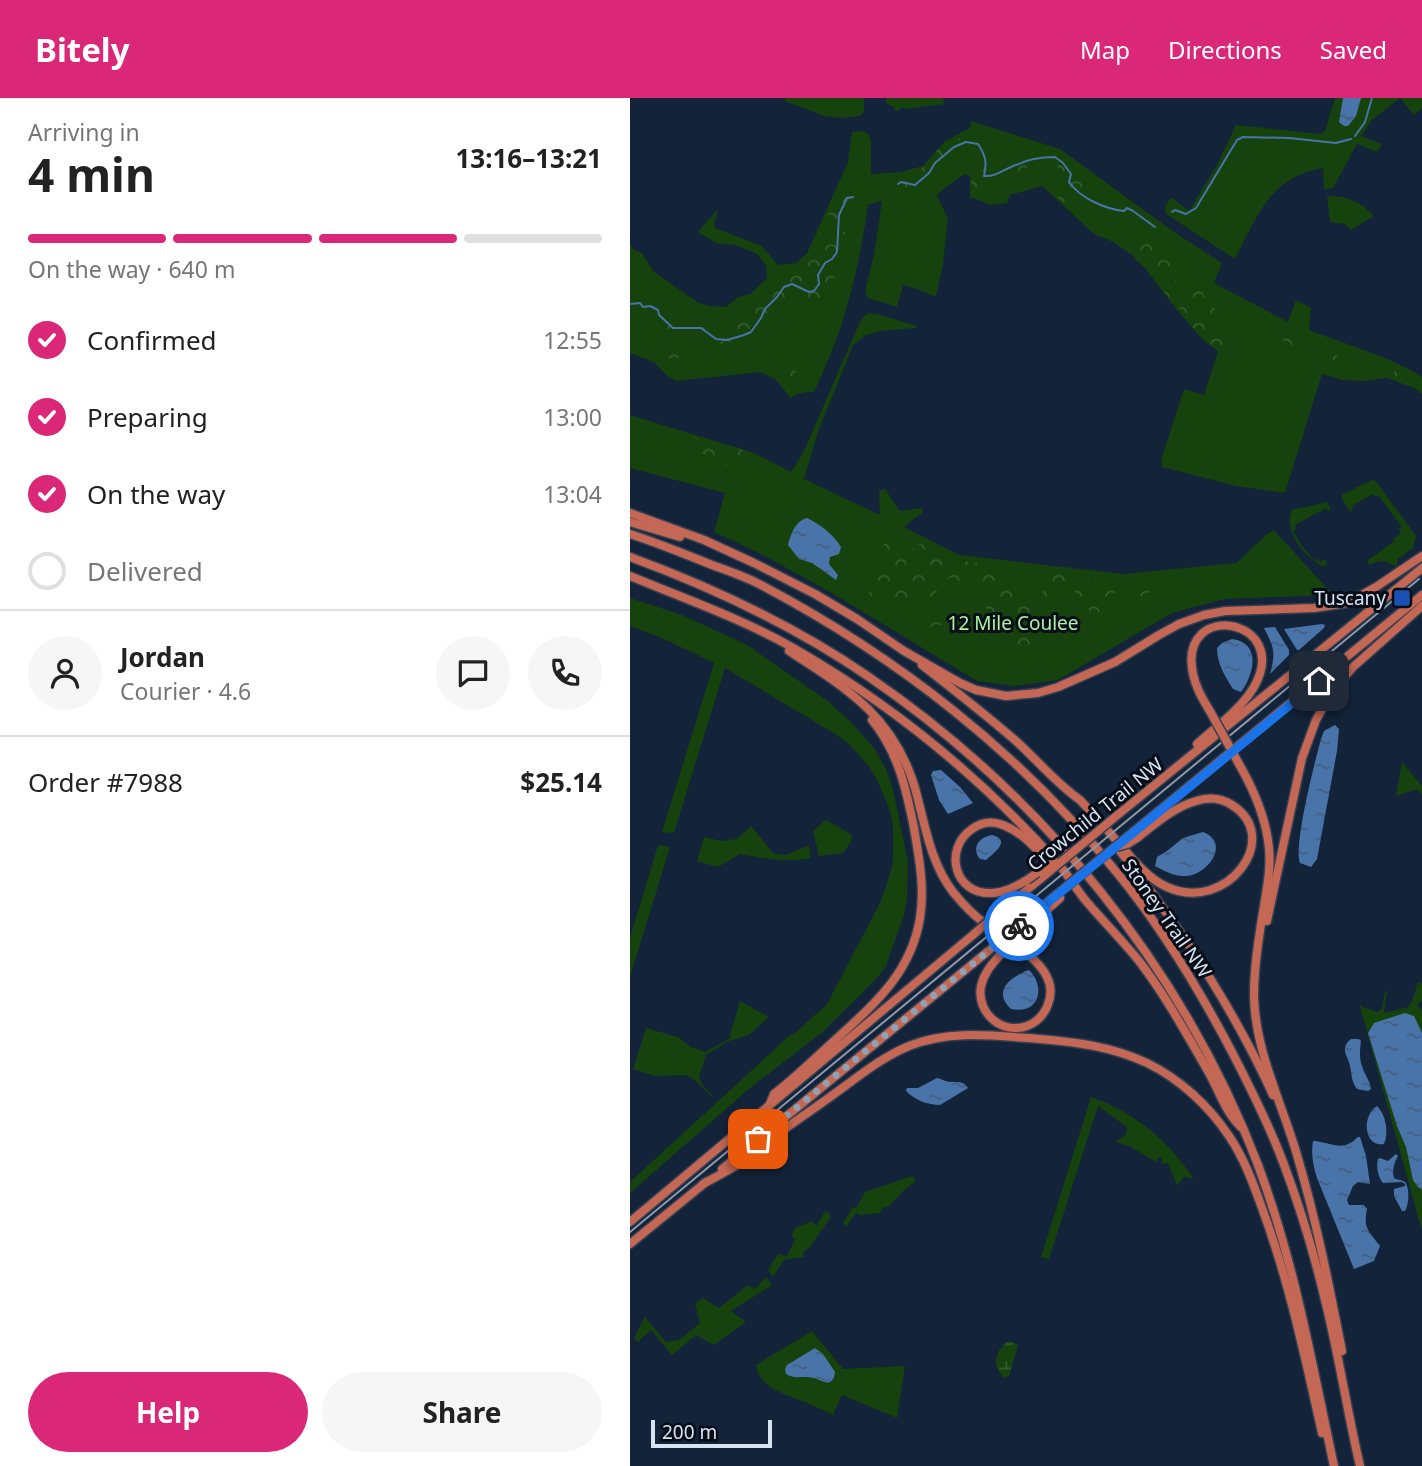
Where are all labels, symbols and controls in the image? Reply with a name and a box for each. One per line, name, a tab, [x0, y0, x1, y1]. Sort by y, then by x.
text: Bitely	[35, 27, 130, 72]
text: Map	[1080, 33, 1130, 66]
text: Directions	[1168, 33, 1282, 66]
text: Saved	[1320, 33, 1387, 66]
text: Arriving in	[28, 116, 140, 148]
text: 13:16–13:21	[455, 140, 602, 176]
text: 4 min	[28, 143, 155, 205]
text: On the way · 640 m	[28, 253, 235, 285]
icon: check	[28, 321, 66, 359]
text: Confirmed	[87, 322, 217, 358]
text: 12:55	[543, 324, 602, 356]
icon: check	[28, 398, 66, 436]
text: Preparing	[87, 399, 208, 435]
text: 13:00	[543, 401, 602, 433]
icon: check	[28, 475, 66, 513]
text: On the way	[87, 476, 225, 512]
text: 13:04	[543, 478, 602, 510]
text: Delivered	[87, 553, 203, 589]
place label: Tuscany	[1314, 585, 1386, 611]
marker: Tuscany	[1392, 588, 1412, 608]
park label: 12 Mile Coulee	[948, 610, 1078, 636]
button: person	[28, 636, 102, 710]
button: chat	[436, 636, 510, 710]
button: phone	[528, 636, 602, 710]
text: Jordan	[120, 639, 205, 675]
pin	[1289, 651, 1349, 711]
icon: home	[1300, 662, 1338, 700]
text: Courier · 4.6	[120, 675, 251, 707]
street label: Crowchild Trail NW	[1022, 751, 1168, 877]
text: Order #7988	[28, 764, 183, 800]
text: $25.14	[520, 764, 602, 800]
street label: Stoney Trail NW	[1116, 853, 1218, 983]
courier	[984, 891, 1054, 961]
icon: bike	[1000, 907, 1038, 945]
pin	[728, 1109, 788, 1169]
icon: bag	[739, 1120, 777, 1158]
button: Help	[28, 1372, 308, 1452]
button: Share	[322, 1372, 602, 1452]
scale bar	[651, 1417, 772, 1449]
text: 200 m	[662, 1419, 717, 1445]

